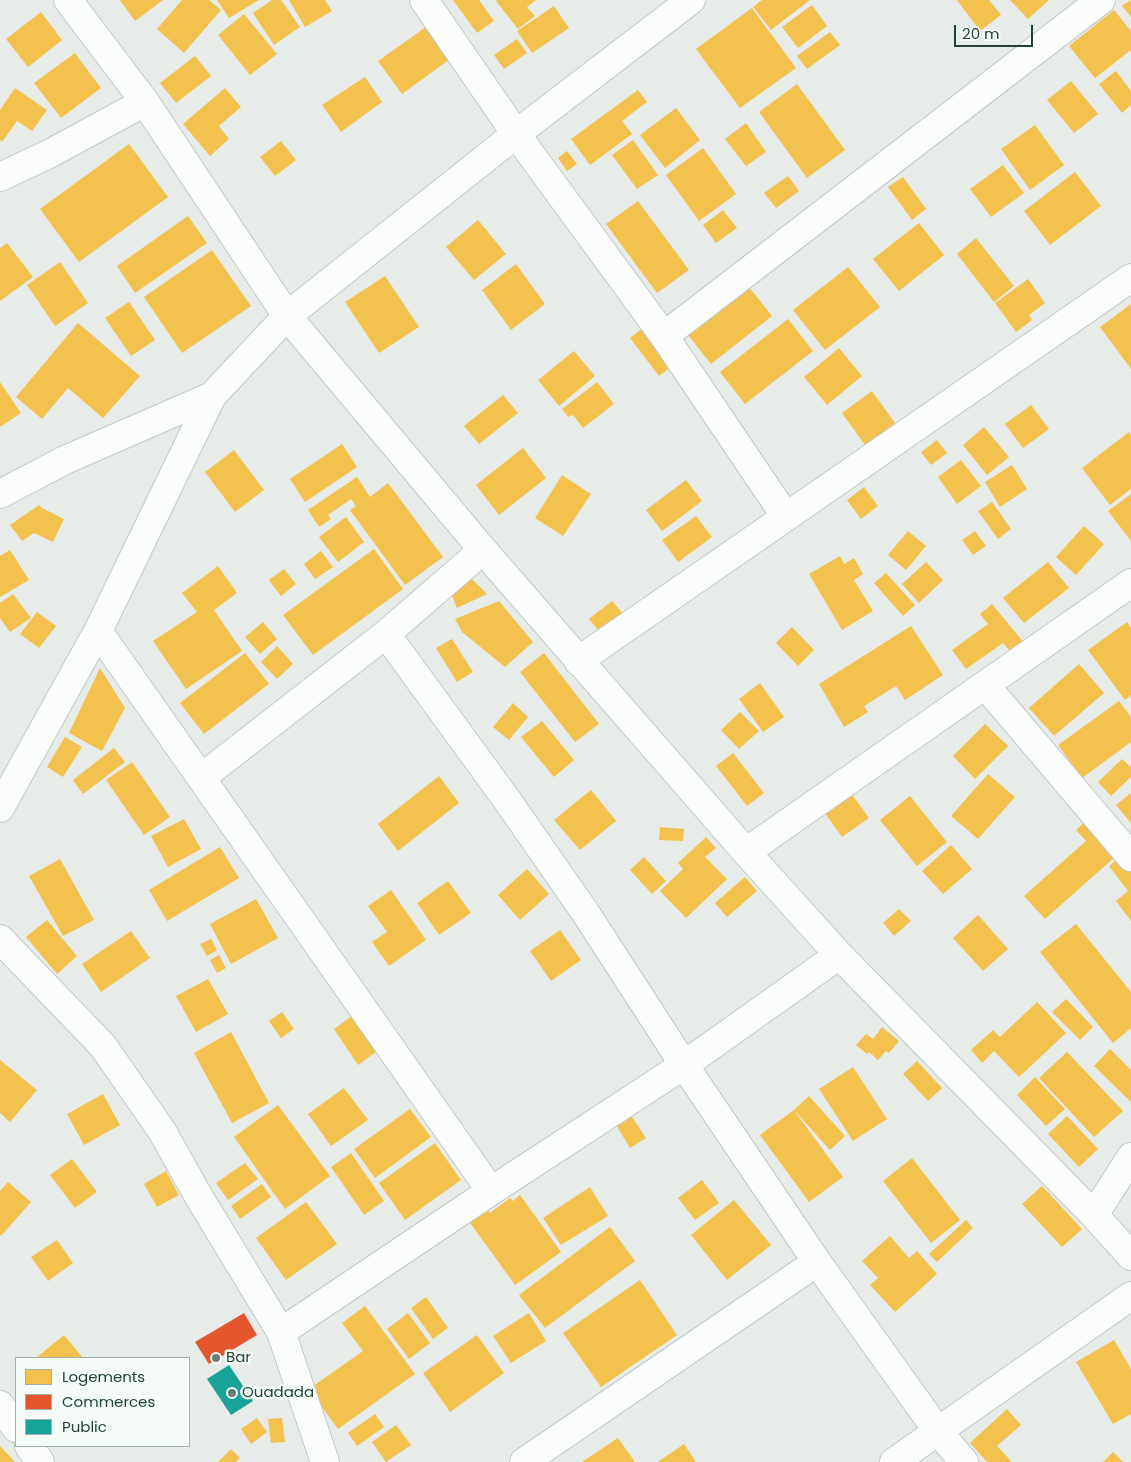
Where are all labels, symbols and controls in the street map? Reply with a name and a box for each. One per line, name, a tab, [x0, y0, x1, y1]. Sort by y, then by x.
scale bar	[956, 15, 1035, 47]
text: 20 m	[962, 23, 1000, 44]
place label: Bar	[226, 1349, 251, 1367]
marker: Bar	[210, 1352, 222, 1364]
legend	[15, 1357, 190, 1447]
text: Logements	[62, 1366, 145, 1387]
place label: Ouadada	[242, 1384, 314, 1402]
marker: Ouadada	[226, 1387, 238, 1399]
text: Commerces	[62, 1391, 155, 1412]
text: Public	[62, 1416, 107, 1437]

